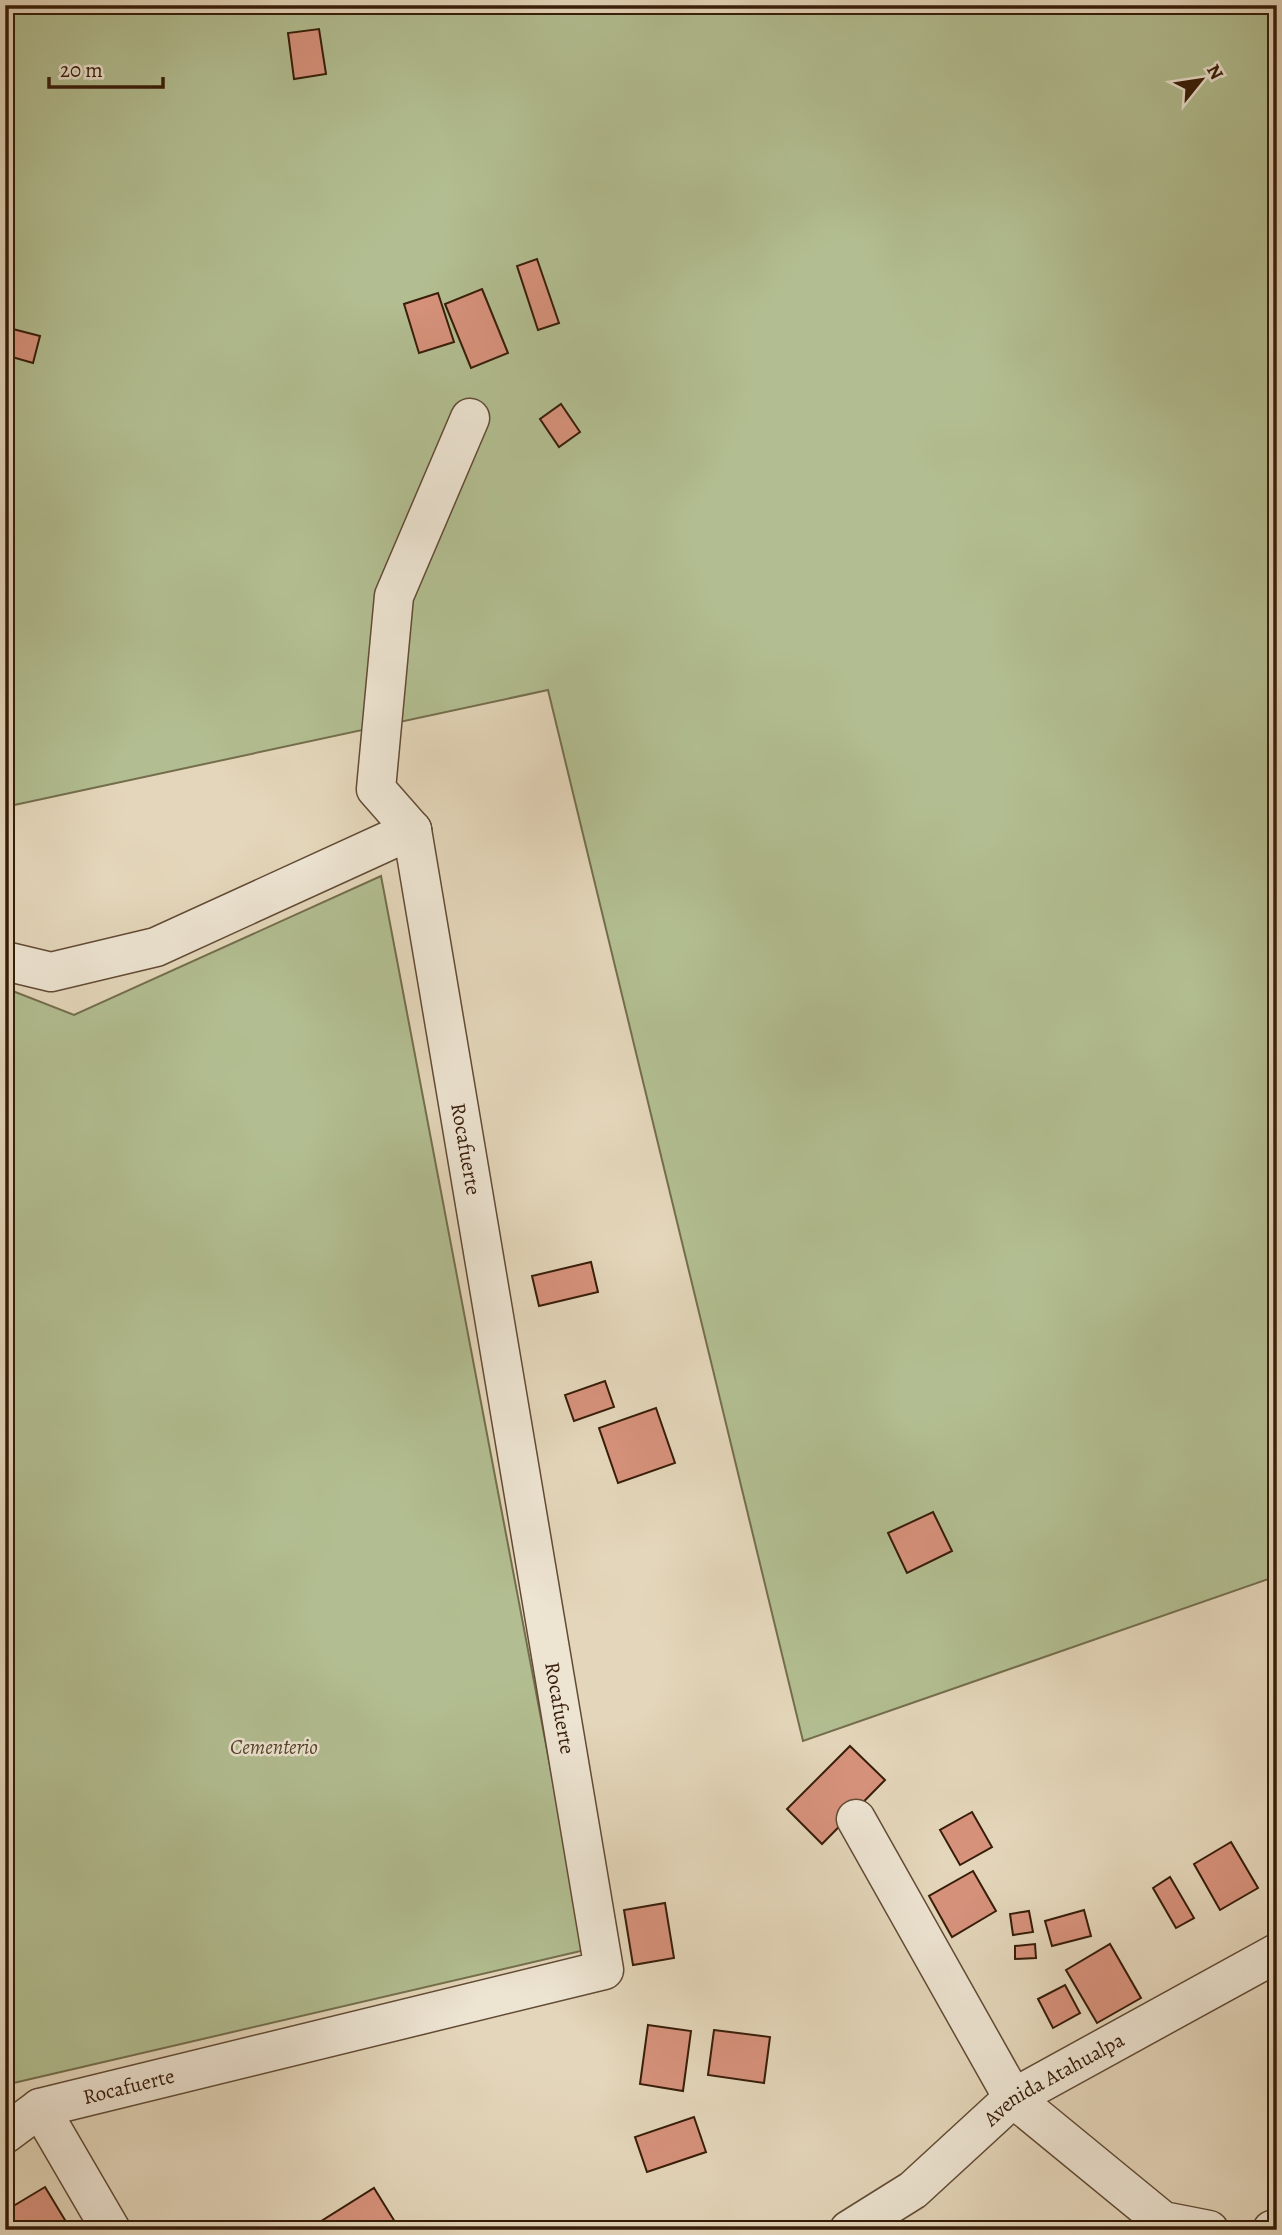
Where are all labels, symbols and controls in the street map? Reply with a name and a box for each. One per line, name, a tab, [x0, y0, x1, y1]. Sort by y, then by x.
scale bar	[49, 46, 163, 90]
north arrow	[1166, 46, 1236, 116]
text: 20 m	[60, 56, 103, 84]
text: N	[1200, 60, 1230, 85]
street label: Rocafuerte	[444, 1101, 488, 1197]
street label: Rocafuerte	[538, 1660, 582, 1756]
park label: Cementerio	[230, 1733, 318, 1761]
street label: Avenida Atahualpa	[977, 2026, 1129, 2133]
street label: Rocafuerte	[80, 2062, 177, 2111]

